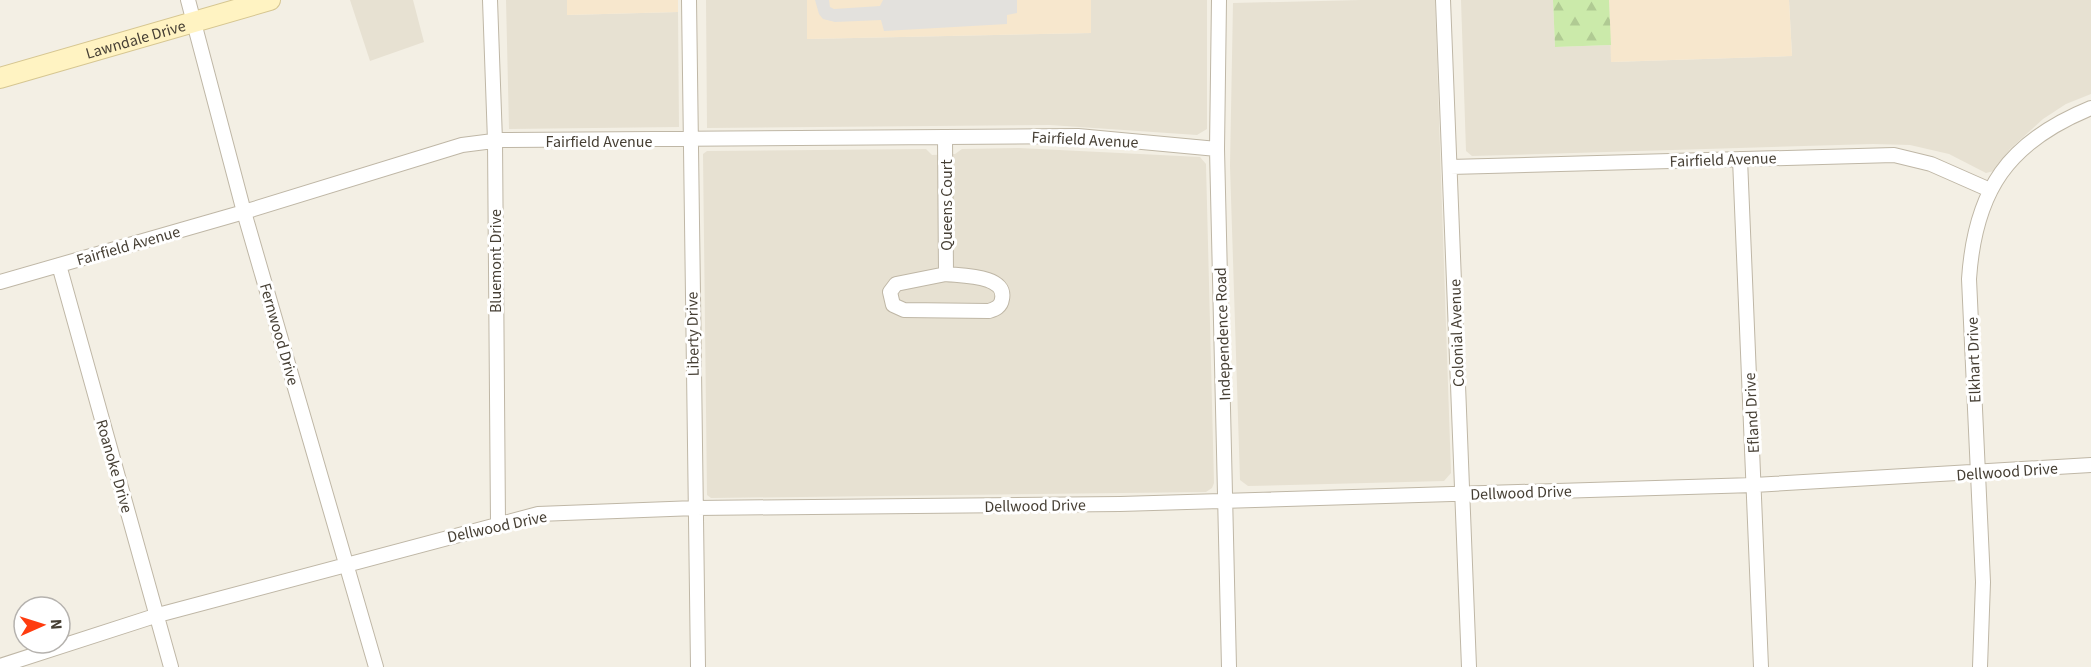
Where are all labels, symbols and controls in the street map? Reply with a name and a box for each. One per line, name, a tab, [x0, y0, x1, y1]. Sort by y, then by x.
street label: Lawndale Drive	[83, 15, 188, 65]
street label: Fairfield Avenue	[1031, 126, 1139, 154]
street label: Fairfield Avenue	[546, 131, 653, 153]
street label: Fairfield Avenue	[1669, 147, 1777, 173]
street label: Queens Court	[936, 159, 958, 251]
street label: Bluemont Drive	[485, 209, 507, 313]
street label: Fairfield Avenue	[74, 221, 183, 271]
street label: Independence Road	[1210, 267, 1236, 401]
street label: Colonial Avenue	[1444, 279, 1470, 387]
street label: Fernwood Drive	[254, 281, 304, 388]
street label: Liberty Drive	[681, 291, 705, 377]
street label: Elkhart Drive	[1962, 317, 1986, 403]
street label: Efland Drive	[1739, 372, 1765, 454]
street label: Roanoke Drive	[90, 417, 138, 516]
street label: Dellwood Drive	[1956, 457, 2059, 487]
street label: Dellwood Drive	[1470, 480, 1572, 506]
street label: Dellwood Drive	[984, 494, 1086, 518]
street label: Dellwood Drive	[445, 506, 549, 548]
north arrow	[12, 595, 72, 655]
text: N	[45, 618, 67, 630]

